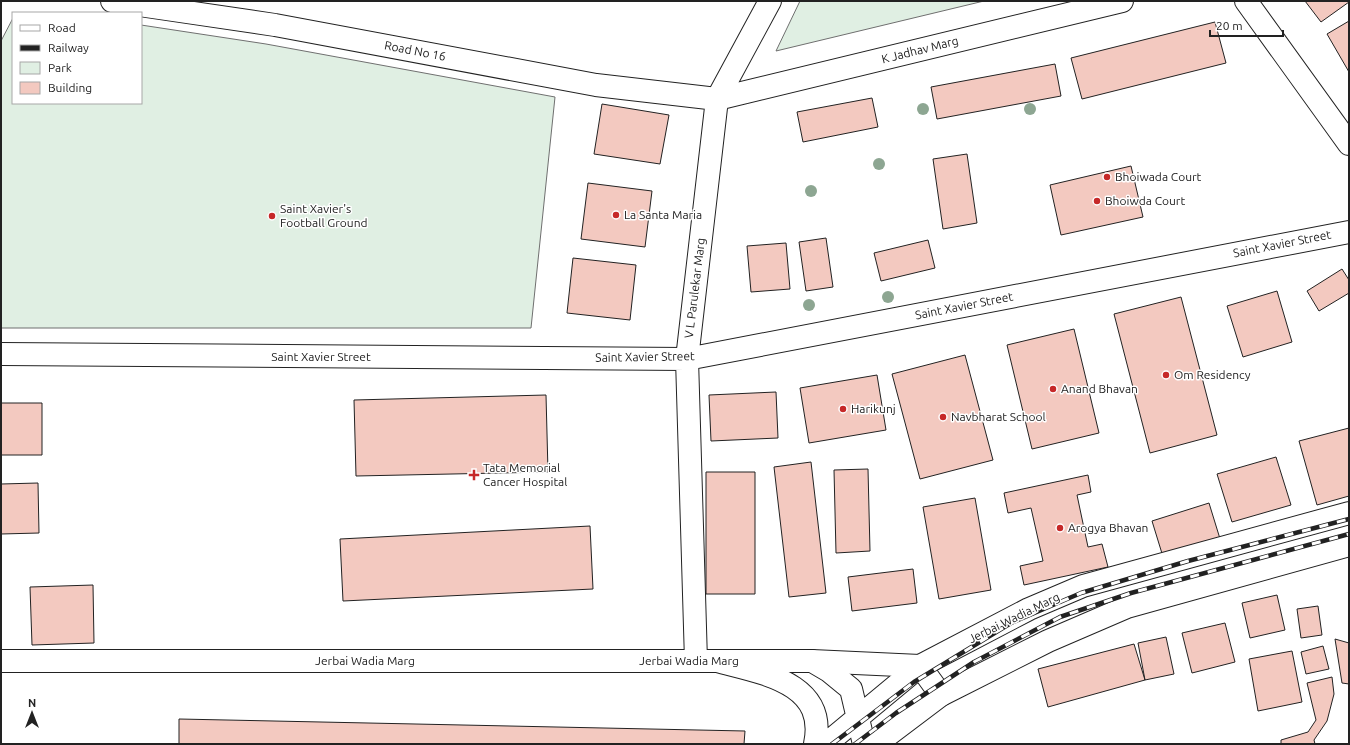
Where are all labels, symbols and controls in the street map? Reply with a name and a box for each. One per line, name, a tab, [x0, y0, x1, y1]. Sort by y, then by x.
legend	[12, 12, 142, 104]
scale bar	[1210, 12, 1283, 38]
text: 20 m	[1216, 19, 1243, 32]
text: Road	[48, 21, 76, 34]
street label: K Jadhav Marg	[880, 34, 960, 65]
street label: Road No 16	[383, 38, 447, 63]
text: Railway	[48, 41, 89, 54]
text: Park	[48, 61, 72, 74]
text: Building	[48, 81, 92, 94]
place label: Bhoiwada Court	[1115, 170, 1202, 183]
marker: Bhoiwada Court	[1102, 172, 1112, 182]
place label: Bhoiwda Court	[1105, 194, 1185, 207]
marker: Bhoiwda Court	[1092, 196, 1102, 206]
place label: Saint Xavier's Football Ground	[280, 202, 368, 229]
place label: La Santa Maria	[624, 208, 702, 221]
marker: La Santa Maria	[611, 210, 621, 220]
marker: Saint Xavier's Football Ground	[267, 211, 277, 221]
street label: Saint Xavier Street	[1232, 228, 1332, 259]
street label: V L Parulekar Marg	[682, 237, 707, 339]
street label: Saint Xavier Street	[914, 290, 1014, 321]
street label: Saint Xavier Street	[595, 349, 695, 364]
street label: Saint Xavier Street	[271, 350, 371, 363]
place label: Om Residency	[1174, 368, 1251, 381]
marker: Om Residency	[1161, 370, 1171, 380]
place label: Anand Bhavan	[1061, 382, 1138, 395]
marker: Anand Bhavan	[1048, 384, 1058, 394]
place label: Harikunj	[851, 402, 896, 415]
marker: Harikunj	[838, 404, 848, 414]
place label: Navbharat School	[951, 410, 1046, 423]
marker: Navbharat School	[938, 412, 948, 422]
place label: Tata Memorial Cancer Hospital	[483, 461, 567, 488]
marker: Tata Memorial Cancer Hospital	[468, 469, 480, 481]
place label: Arogya Bhavan	[1068, 521, 1148, 534]
marker: Arogya Bhavan	[1055, 523, 1065, 533]
street label: Jerbai Wadia Marg	[966, 590, 1061, 645]
street label: Jerbai Wadia Marg	[315, 654, 415, 667]
street label: Jerbai Wadia Marg	[639, 654, 739, 667]
north arrow	[12, 693, 52, 733]
text: N	[28, 697, 36, 709]

